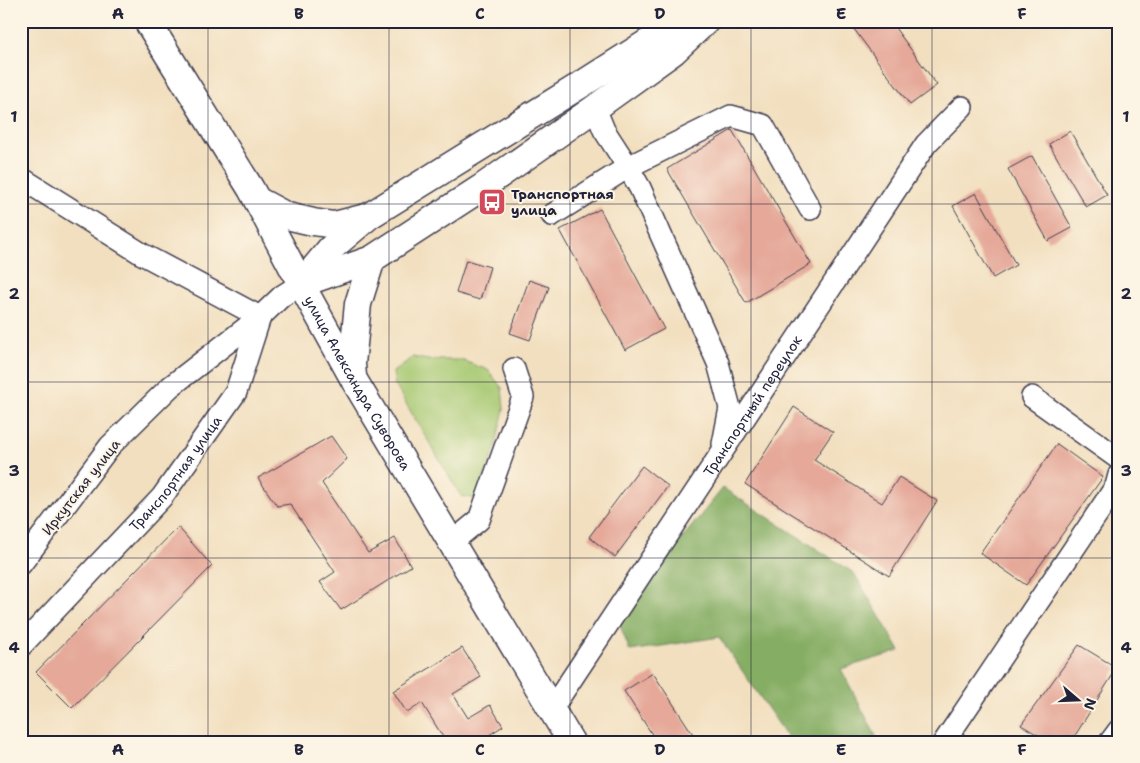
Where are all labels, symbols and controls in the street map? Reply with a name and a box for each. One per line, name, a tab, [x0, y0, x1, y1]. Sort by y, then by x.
text: A	[112, 3, 124, 24]
text: B	[294, 3, 304, 24]
text: C	[475, 3, 485, 24]
text: D	[654, 3, 666, 24]
text: E	[836, 3, 846, 24]
text: F	[1017, 3, 1027, 24]
text: 1	[10, 106, 18, 127]
text: 1	[1122, 106, 1130, 127]
place label: Транспортная улица	[511, 185, 614, 219]
bus stop icon: Транспортная улица	[477, 187, 507, 217]
text: 2	[8, 283, 20, 304]
text: 2	[1120, 283, 1132, 304]
street label: улица Александра Суворова	[300, 293, 415, 474]
street label: Транспортный переулок	[699, 331, 806, 480]
street label: Транспортная улица	[125, 412, 226, 535]
street label: Иркутская улица	[38, 435, 124, 539]
text: 3	[8, 460, 20, 481]
text: 3	[1120, 460, 1132, 481]
text: 4	[8, 637, 20, 658]
text: 4	[1120, 637, 1132, 658]
north arrow	[1052, 676, 1102, 726]
text: N	[1080, 696, 1101, 712]
text: A	[112, 739, 124, 760]
text: B	[294, 739, 304, 760]
text: C	[475, 739, 485, 760]
text: D	[654, 739, 666, 760]
text: E	[836, 739, 846, 760]
text: F	[1017, 739, 1027, 760]

